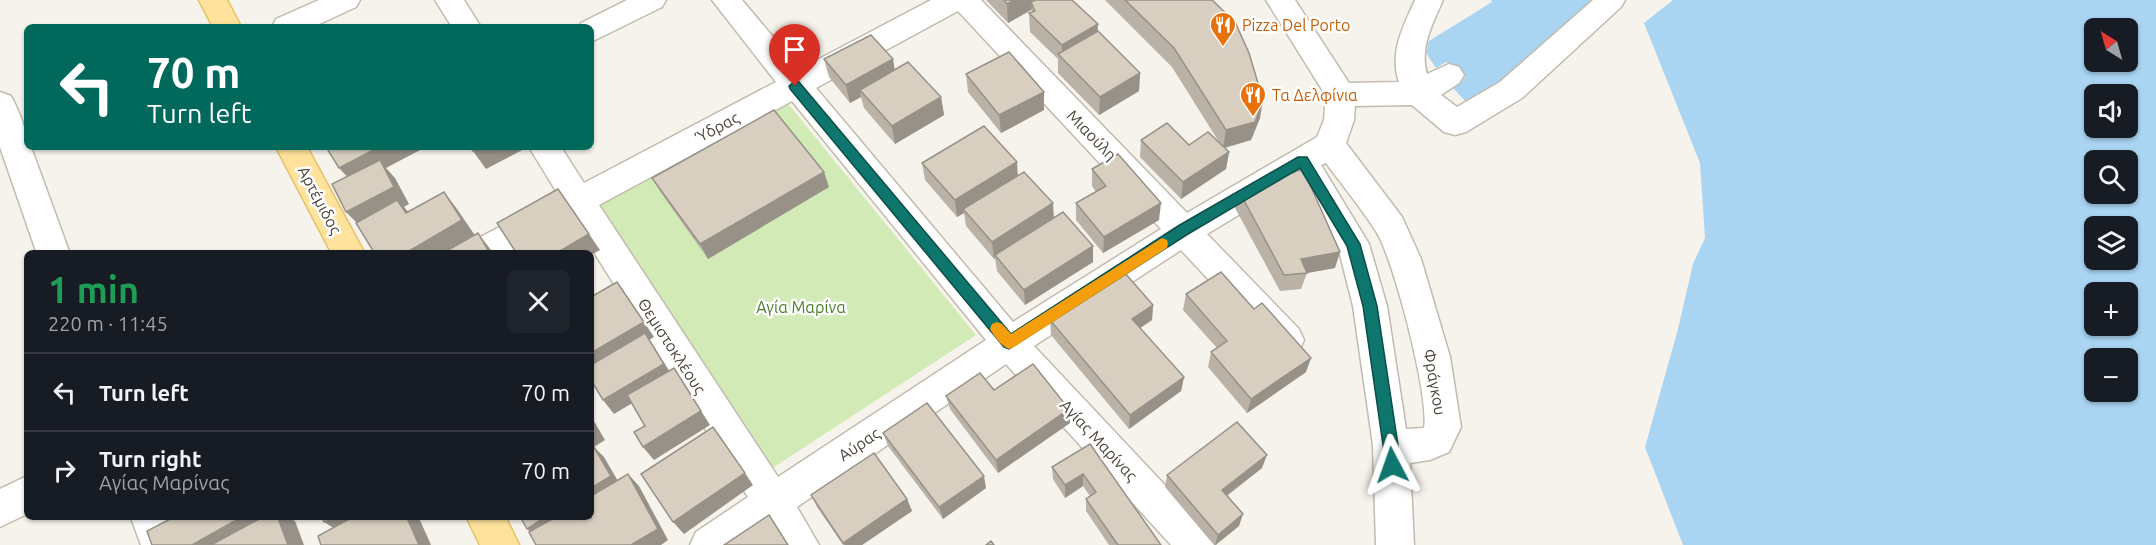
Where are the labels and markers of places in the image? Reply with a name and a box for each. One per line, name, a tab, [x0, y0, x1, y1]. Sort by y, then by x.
restaurant icon: Pizza Del Porto	[1208, 10, 1238, 48]
place label: Pizza Del Porto	[1242, 16, 1350, 34]
pin	[769, 24, 820, 86]
restaurant icon: Τα Δελφίνια	[1238, 80, 1268, 118]
place label: Τα Δελφίνια	[1272, 86, 1358, 104]

